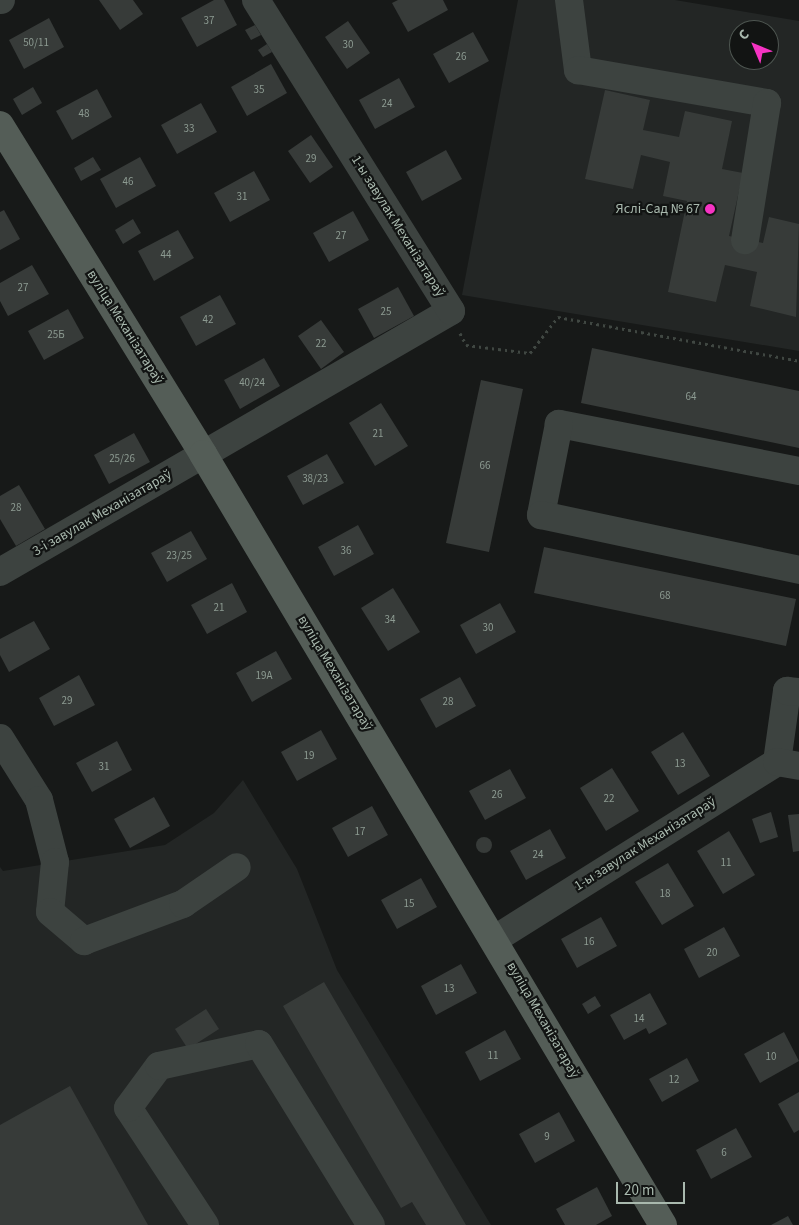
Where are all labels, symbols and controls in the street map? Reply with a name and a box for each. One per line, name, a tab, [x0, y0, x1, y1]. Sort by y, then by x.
house number: 37	[204, 14, 214, 28]
north arrow	[729, 20, 779, 70]
text: С	[734, 25, 754, 45]
house number: 50/11	[23, 36, 49, 50]
house number: 30	[343, 38, 353, 52]
house number: 26	[456, 50, 466, 64]
house number: 35	[254, 83, 264, 97]
house number: 24	[382, 97, 392, 111]
house number: 48	[79, 107, 89, 121]
house number: 33	[184, 122, 194, 136]
house number: 29	[306, 152, 316, 166]
street label: 1-ы завулак Механізатараў	[347, 152, 449, 300]
house number: 46	[123, 175, 133, 189]
house number: 31	[237, 190, 247, 204]
place label: Яслі-Сад № 67	[616, 201, 700, 217]
marker: Яслі-Сад № 67	[704, 203, 716, 215]
house number: 27	[336, 229, 346, 243]
house number: 44	[161, 248, 171, 262]
street label: вуліца Механізатараў	[83, 267, 167, 387]
house number: 27	[18, 281, 28, 295]
house number: 25	[381, 305, 391, 319]
house number: 42	[203, 313, 213, 327]
house number: 25Б	[47, 328, 65, 342]
house number: 22	[316, 337, 326, 351]
house number: 40/24	[239, 376, 265, 390]
house number: 64	[686, 390, 696, 404]
house number: 21	[373, 427, 383, 441]
house number: 25/26	[109, 452, 135, 466]
house number: 66	[480, 459, 490, 473]
street label: 3-і завулак Механізатараў	[29, 466, 175, 560]
house number: 38/23	[302, 472, 328, 486]
house number: 28	[11, 501, 21, 515]
house number: 36	[341, 544, 351, 558]
house number: 23/25	[166, 549, 192, 563]
house number: 68	[660, 589, 670, 603]
house number: 21	[214, 601, 224, 615]
street label: вуліца Механізатараў	[294, 612, 376, 734]
house number: 34	[385, 613, 395, 627]
house number: 30	[483, 621, 493, 635]
house number: 19А	[256, 669, 272, 683]
house number: 29	[62, 694, 72, 708]
house number: 28	[443, 695, 453, 709]
house number: 19	[304, 749, 314, 763]
house number: 13	[675, 757, 685, 771]
house number: 31	[99, 760, 109, 774]
house number: 26	[492, 788, 502, 802]
house number: 22	[604, 792, 614, 806]
street label: 1-ы завулак Механізатараў	[571, 793, 719, 895]
house number: 17	[355, 825, 365, 839]
house number: 24	[533, 848, 543, 862]
house number: 11	[721, 856, 731, 870]
house number: 18	[660, 887, 670, 901]
house number: 15	[404, 897, 414, 911]
house number: 16	[584, 935, 594, 949]
house number: 20	[707, 946, 717, 960]
street label: вуліца Механізатараў	[503, 959, 583, 1081]
house number: 13	[444, 982, 454, 996]
house number: 14	[634, 1012, 644, 1026]
house number: 11	[488, 1049, 498, 1063]
house number: 10	[766, 1050, 776, 1064]
house number: 12	[669, 1073, 679, 1087]
house number: 9	[544, 1130, 550, 1144]
house number: 6	[721, 1146, 727, 1160]
scale bar	[619, 1172, 688, 1204]
text: 20 m	[624, 1180, 654, 1201]

